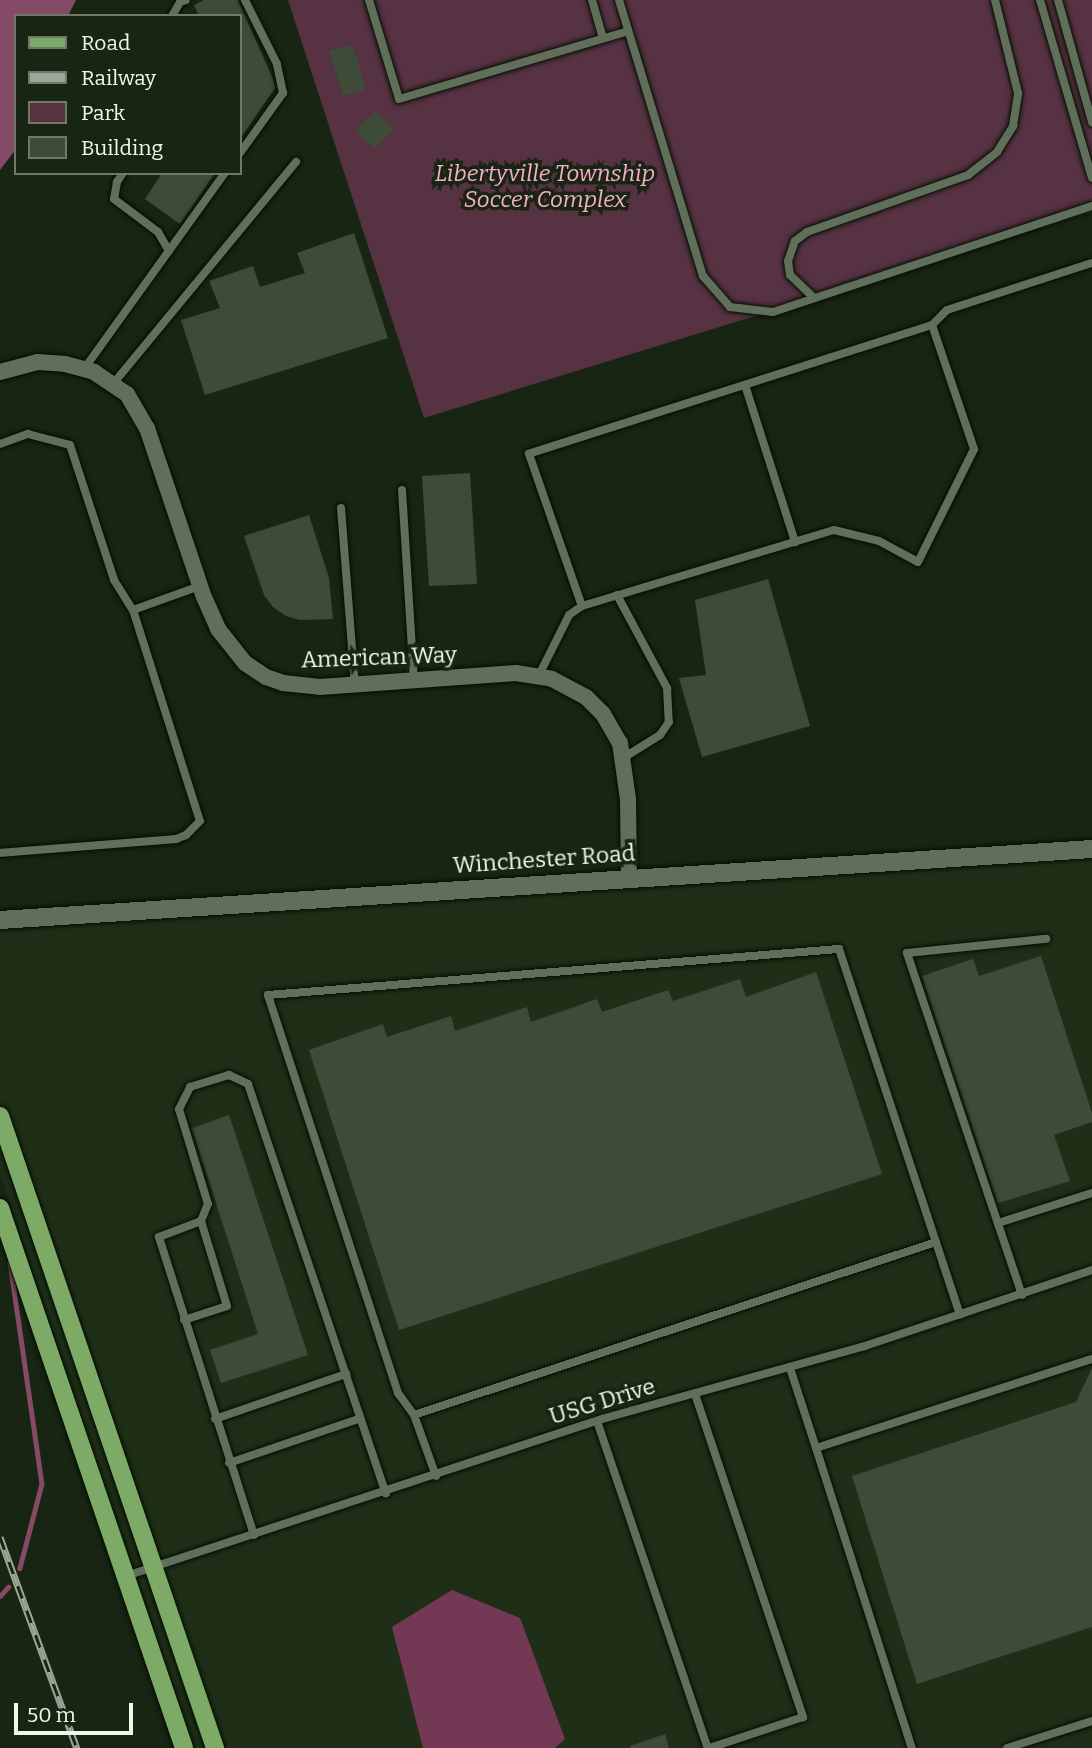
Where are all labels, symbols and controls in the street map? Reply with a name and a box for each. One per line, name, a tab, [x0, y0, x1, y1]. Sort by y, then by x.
legend	[14, 14, 242, 175]
text: Road	[81, 30, 130, 56]
text: Railway	[81, 65, 156, 91]
text: Park	[81, 100, 125, 126]
text: Building	[81, 135, 163, 161]
park label: Libertyville Township Soccer Complex	[435, 159, 655, 213]
street label: American Way	[301, 640, 457, 674]
street label: Winchester Road	[452, 839, 636, 879]
street label: USG Drive	[546, 1372, 658, 1430]
scale bar	[18, 1688, 136, 1732]
text: 50 m	[27, 1702, 76, 1728]

